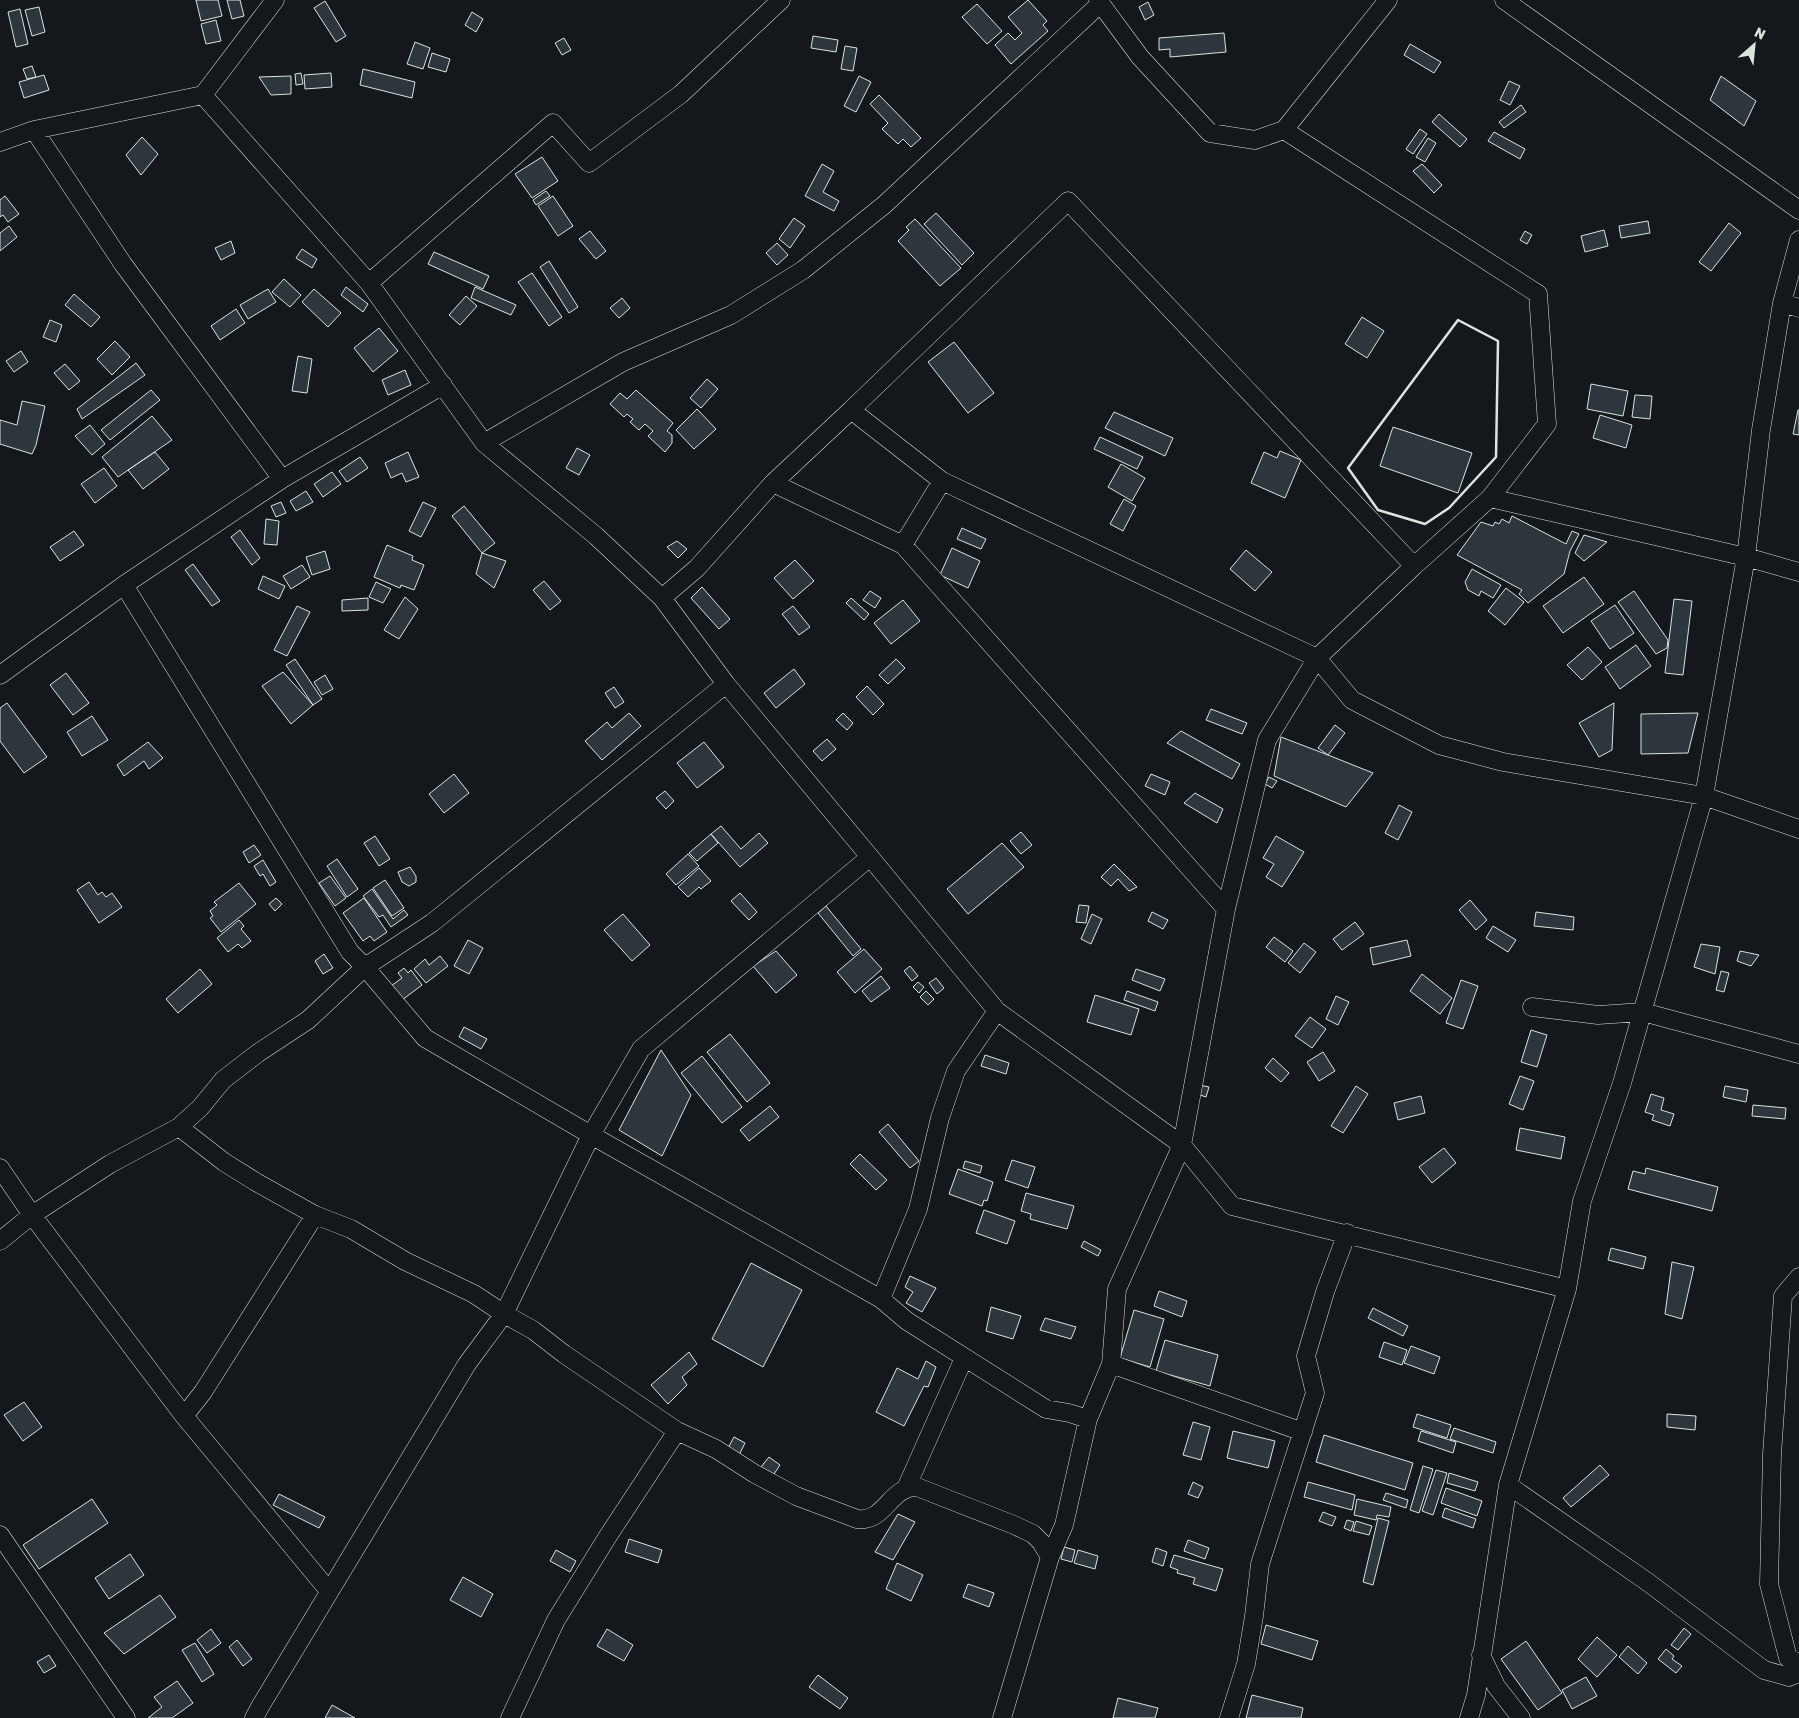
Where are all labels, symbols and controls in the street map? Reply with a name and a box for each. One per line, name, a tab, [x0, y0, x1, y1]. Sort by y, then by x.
north arrow	[1729, 20, 1779, 70]
text: N	[1751, 24, 1768, 44]

